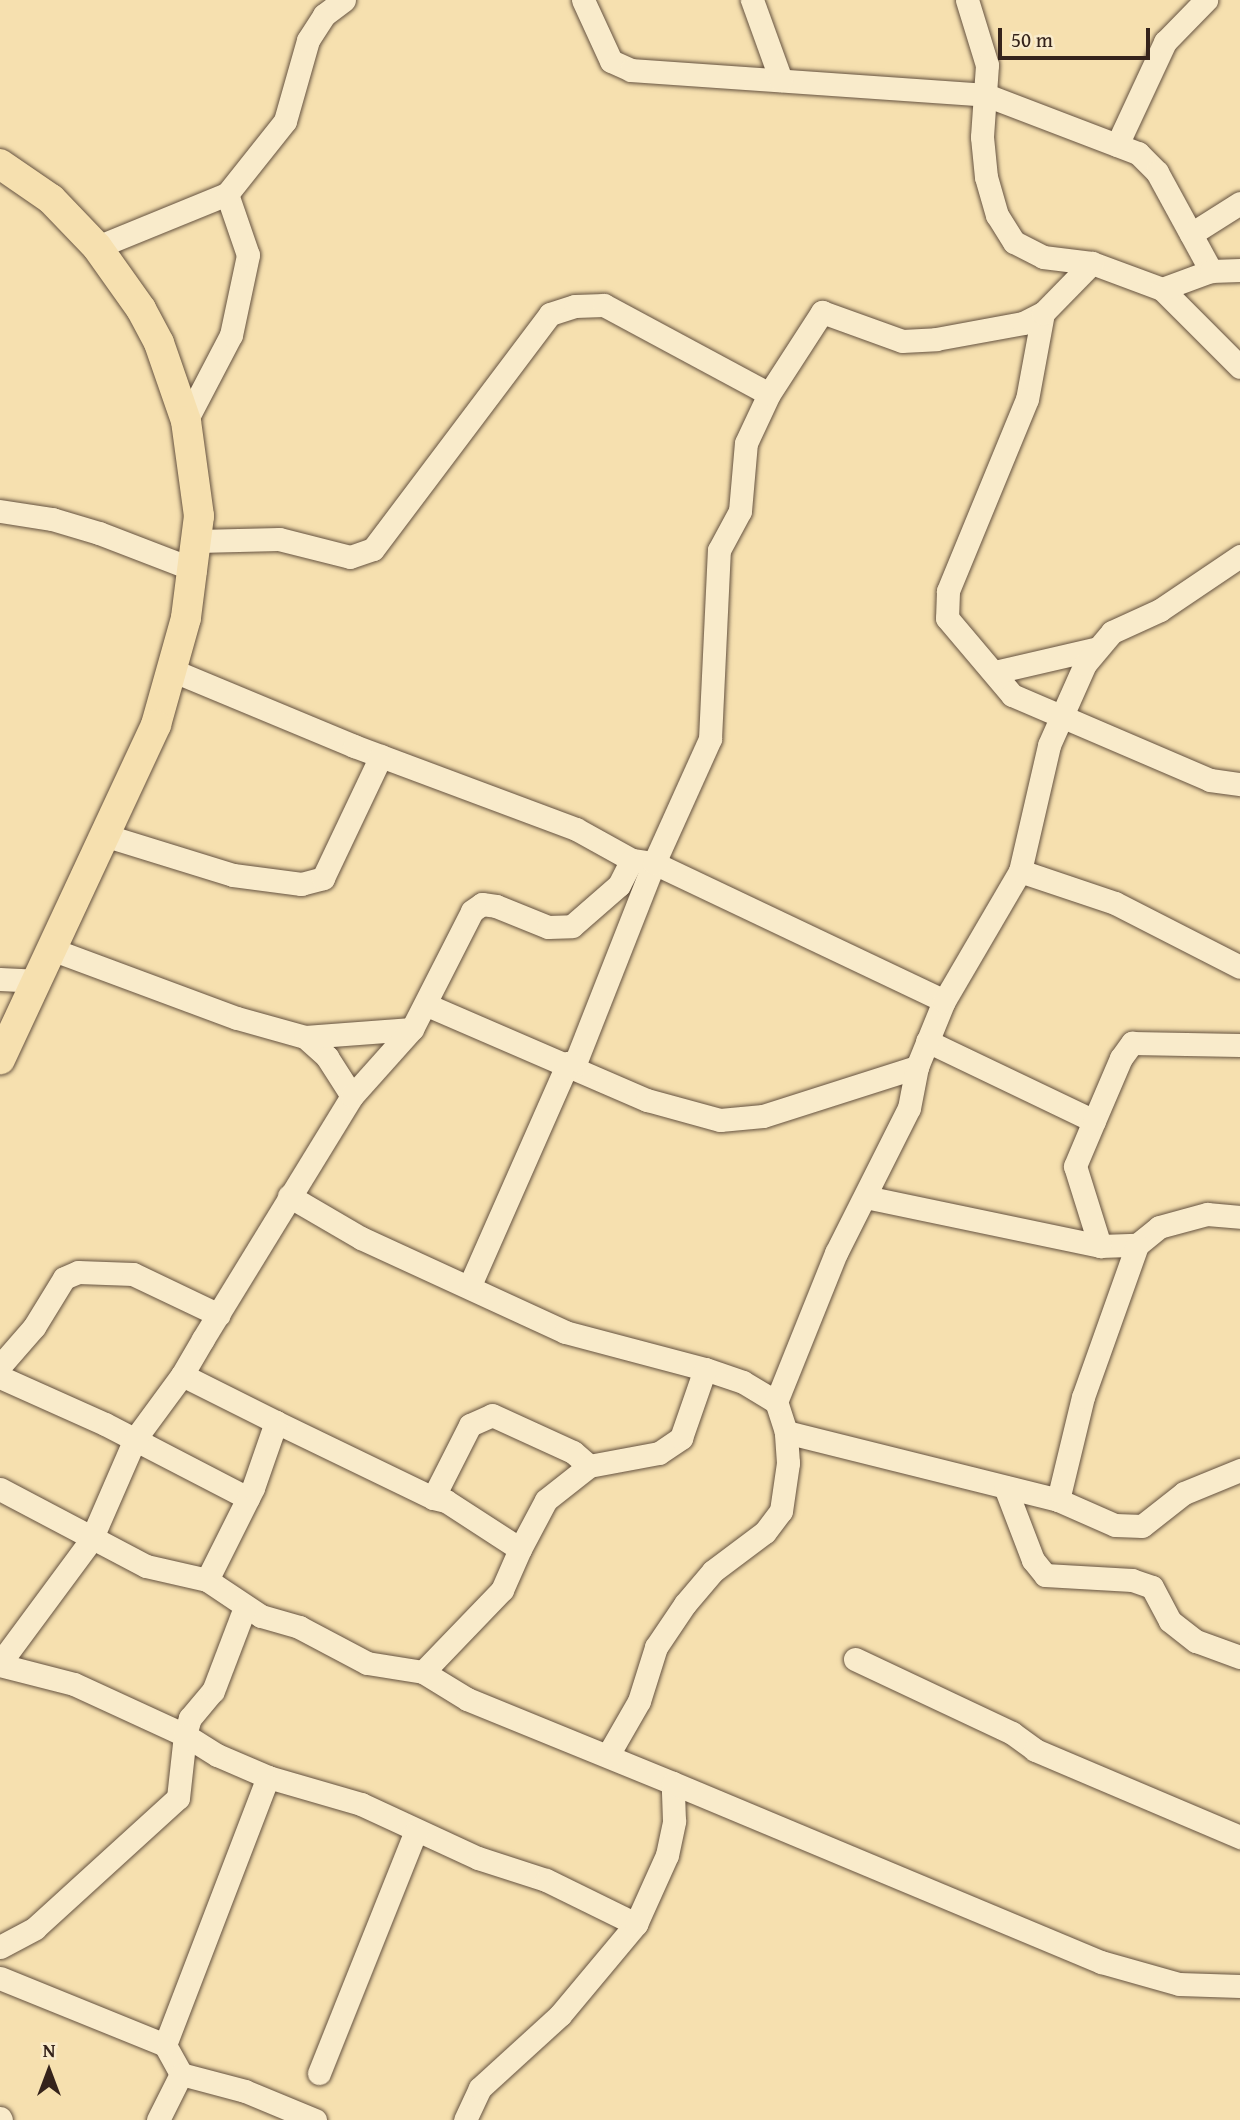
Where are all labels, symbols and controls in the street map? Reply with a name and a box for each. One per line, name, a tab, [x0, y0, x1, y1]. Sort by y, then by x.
scale bar	[1002, 14, 1154, 58]
text: 50 m	[1011, 24, 1053, 55]
north arrow	[14, 2036, 84, 2106]
text: N	[43, 2036, 55, 2064]

